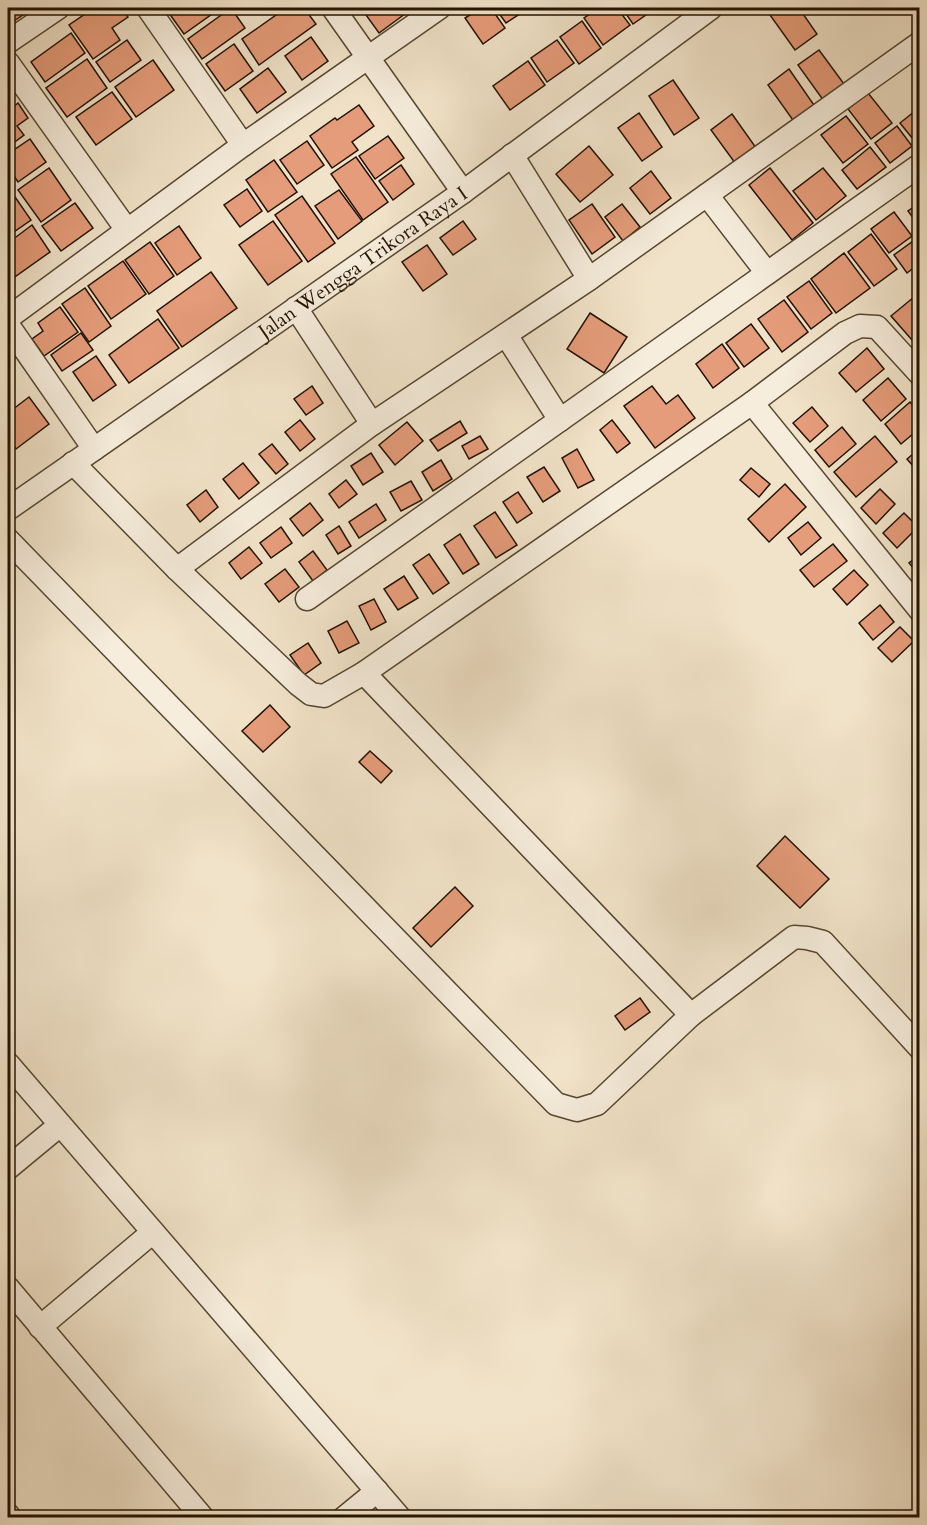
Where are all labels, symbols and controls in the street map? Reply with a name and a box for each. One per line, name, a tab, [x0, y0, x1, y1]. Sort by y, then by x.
street label: Jalan Wengga Trikora Raya I	[250, 180, 473, 347]

